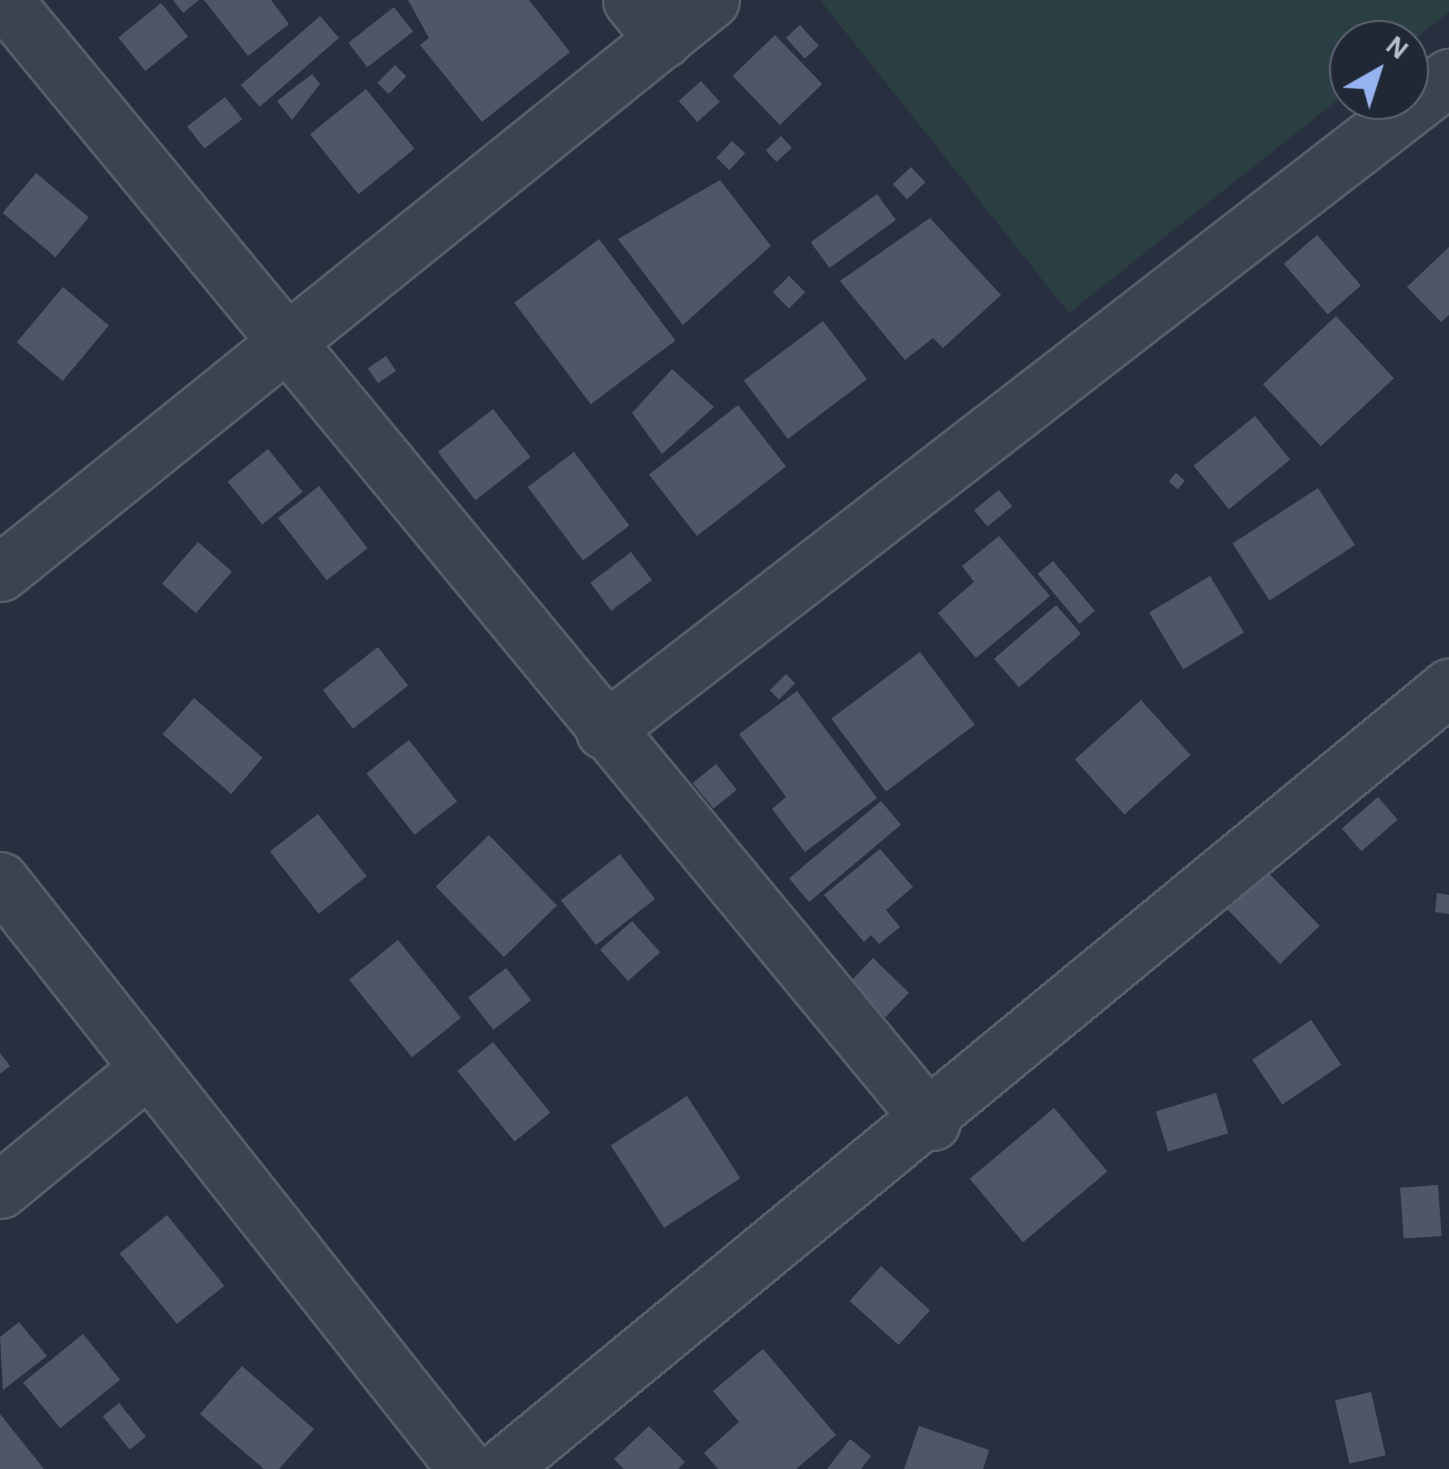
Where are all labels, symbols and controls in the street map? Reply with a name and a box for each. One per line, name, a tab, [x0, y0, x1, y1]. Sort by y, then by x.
north arrow	[1329, 20, 1429, 120]
text: N	[1380, 31, 1413, 65]

